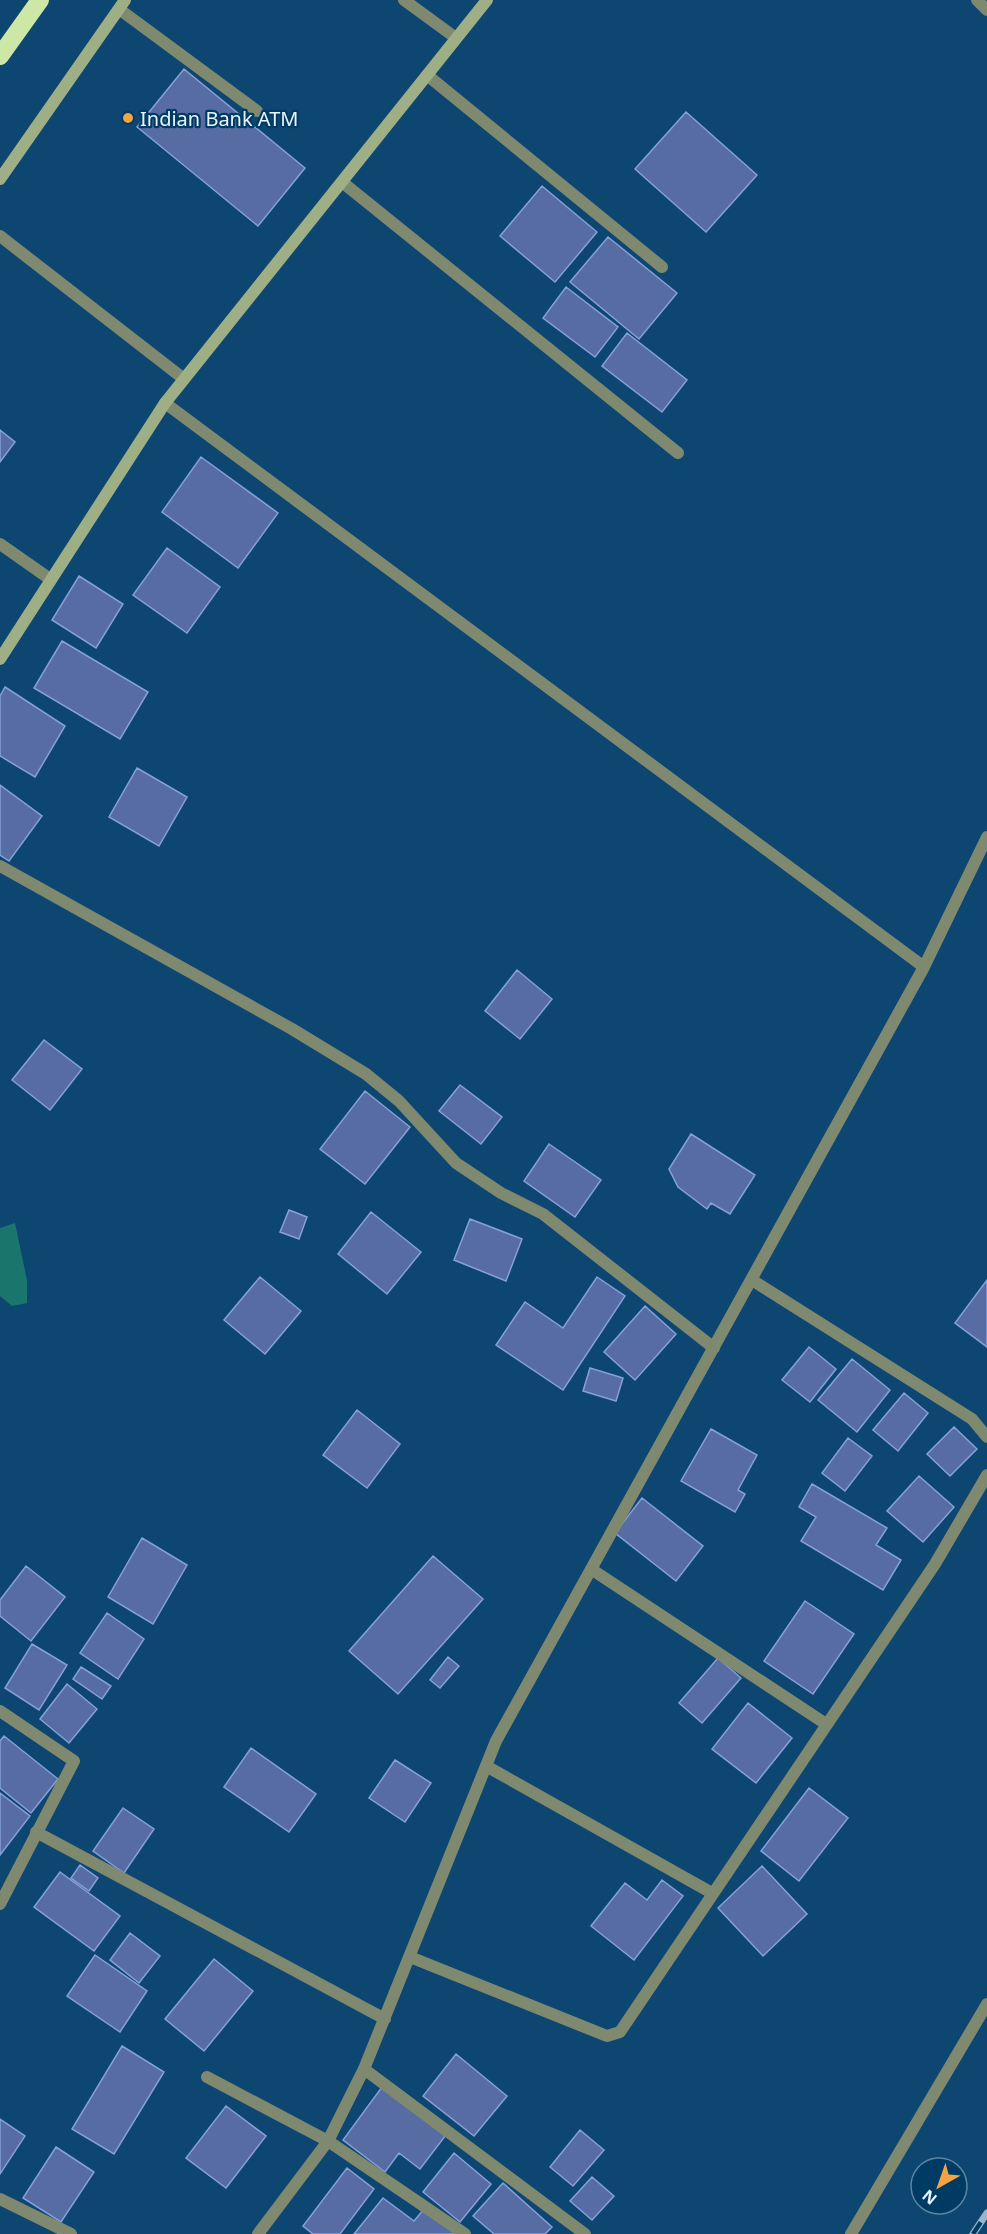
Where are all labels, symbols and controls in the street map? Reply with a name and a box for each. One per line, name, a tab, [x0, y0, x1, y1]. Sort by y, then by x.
place label: Indian Bank ATM	[140, 105, 298, 132]
marker: Indian Bank ATM	[121, 111, 135, 125]
north arrow	[909, 2156, 969, 2216]
text: N	[917, 2185, 941, 2210]

